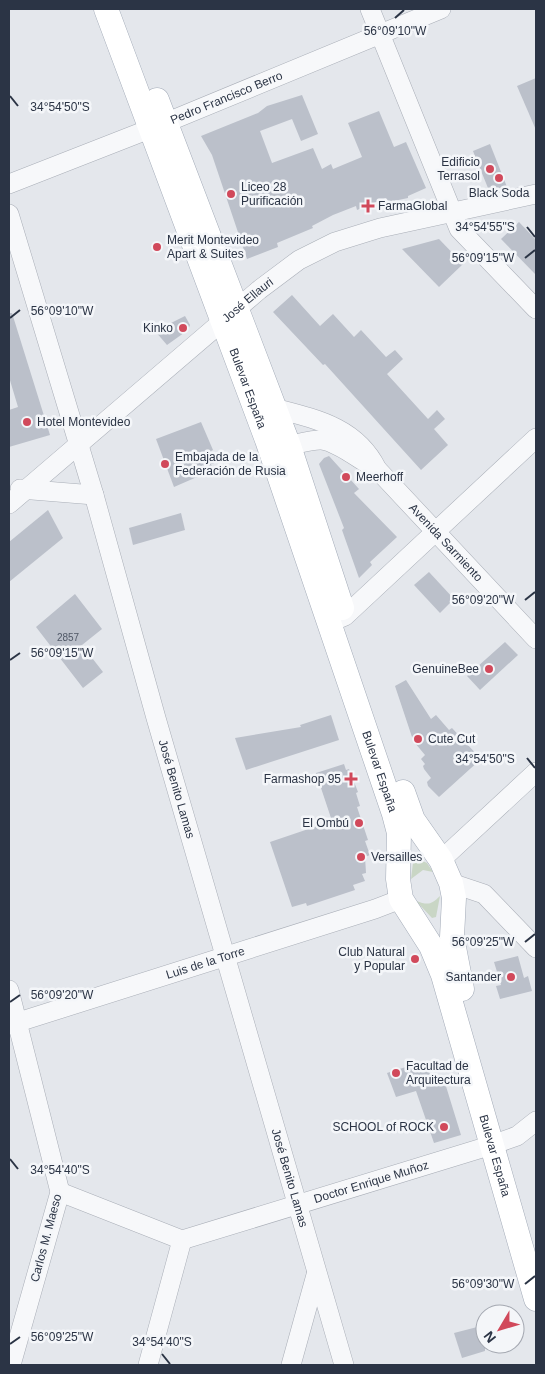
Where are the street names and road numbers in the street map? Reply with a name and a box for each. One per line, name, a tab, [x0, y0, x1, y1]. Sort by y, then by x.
street label: Pedro Francisco Berro	[168, 68, 285, 127]
street label: José Ellauri	[219, 275, 276, 325]
street label: Bulevar España	[226, 346, 269, 431]
street label: Avenida Sarmiento	[406, 501, 486, 585]
street label: Bulevar España	[359, 729, 400, 814]
street label: José Benito Lamas	[156, 738, 198, 840]
street label: Luis de la Torre	[164, 944, 247, 982]
street label: Bulevar España	[476, 1113, 513, 1199]
street label: José Benito Lamas	[269, 1127, 311, 1229]
street label: Doctor Enrique Muñoz	[312, 1158, 430, 1206]
street label: Carlos M. Maeso	[28, 1192, 65, 1284]

